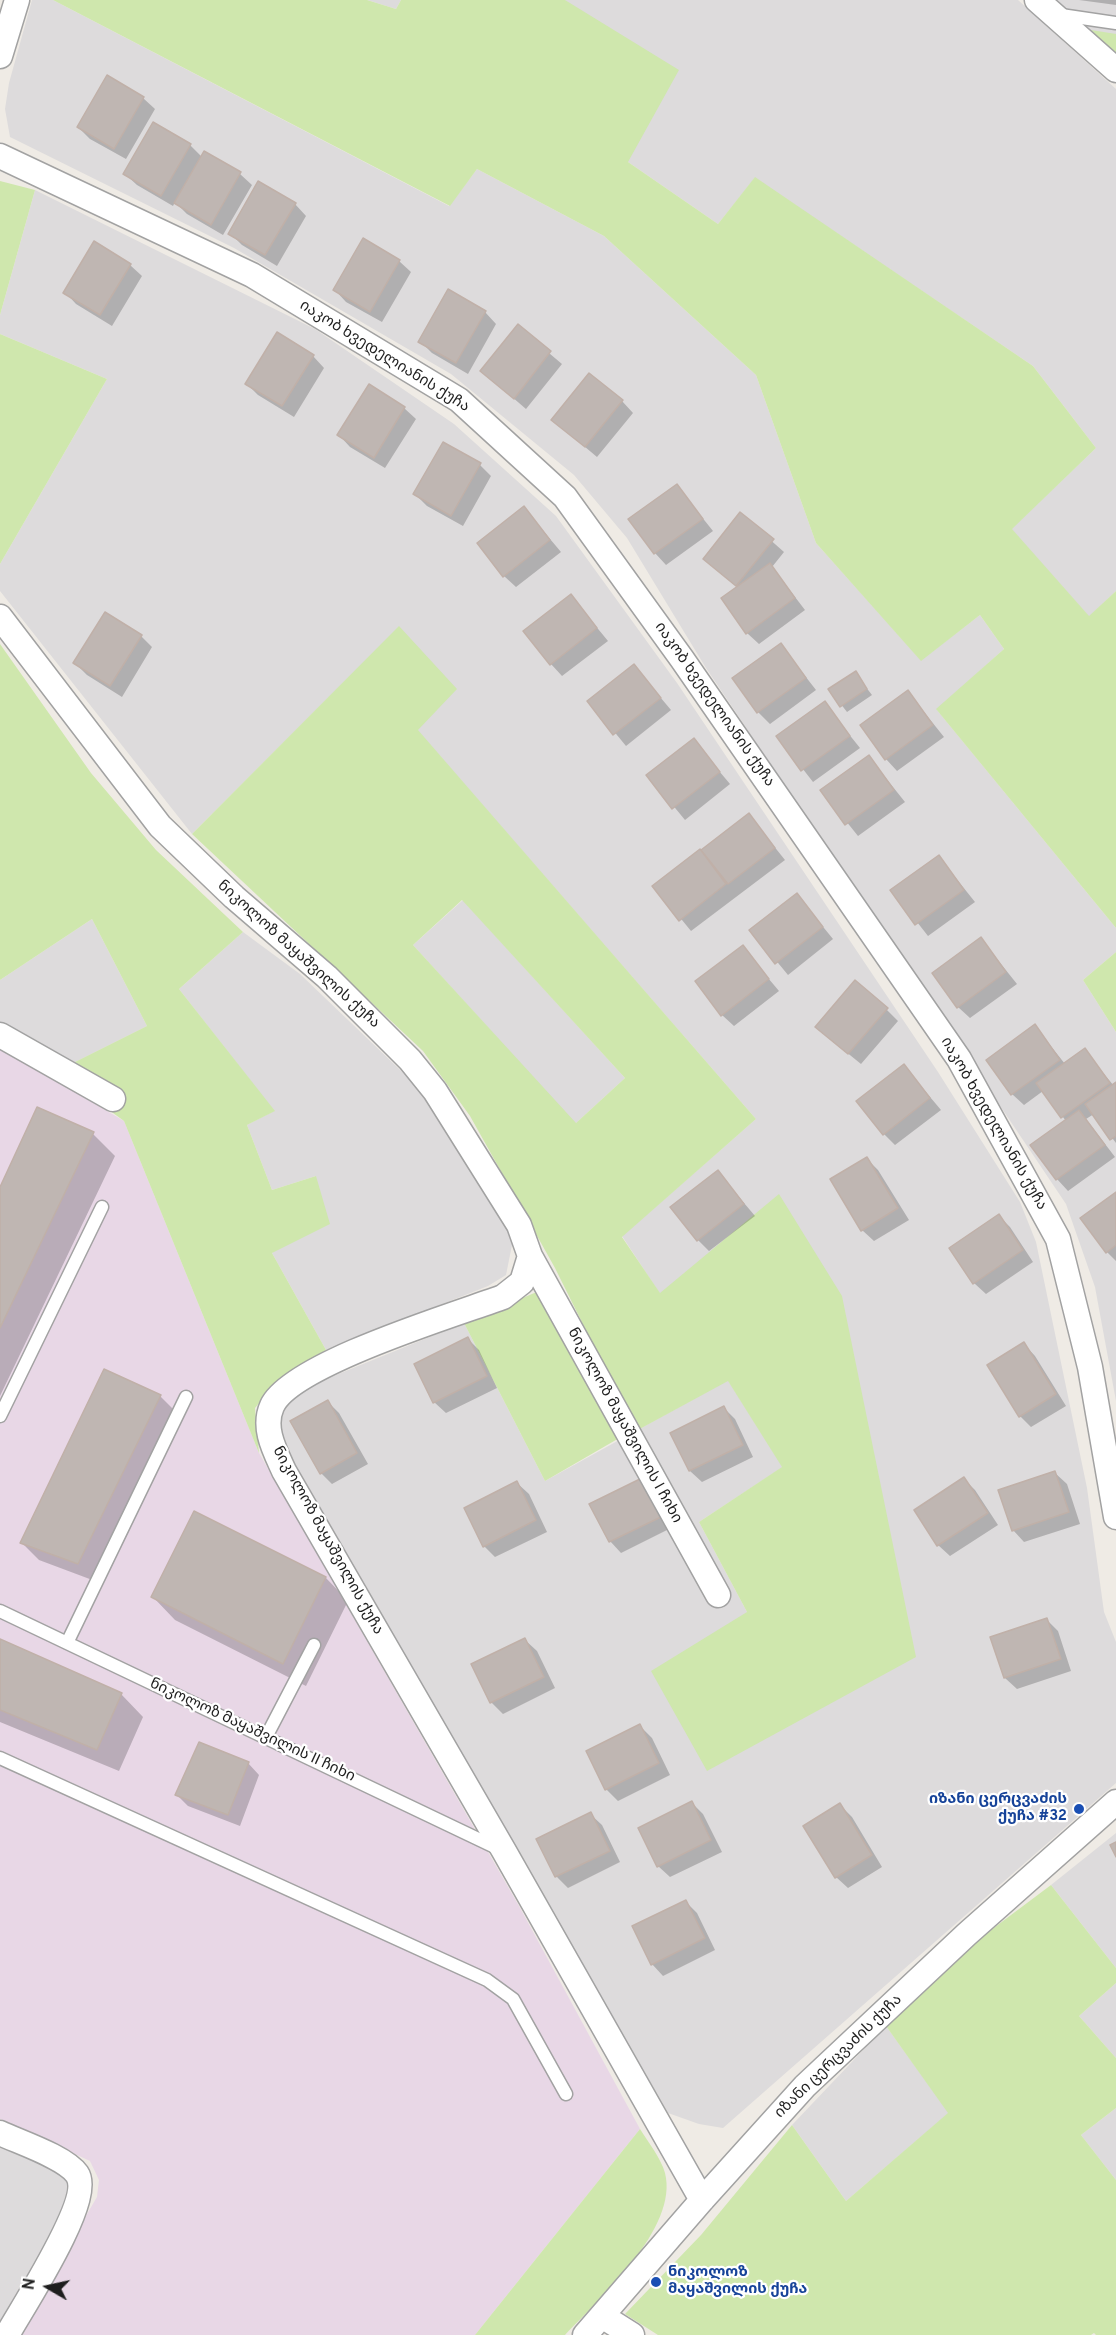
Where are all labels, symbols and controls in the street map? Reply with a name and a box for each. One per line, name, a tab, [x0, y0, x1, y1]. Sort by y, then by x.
street label: იაკობ ხვედელიანის ქუჩა	[296, 297, 472, 417]
street label: იაკობ ხვედელიანის ქუჩა	[650, 619, 778, 791]
street label: ნიკოლოზ მაყაშვილის ქუჩა	[213, 877, 383, 1033]
street label: იაკობ ხვედელიანის ქუჩა	[936, 1034, 1050, 1214]
street label: ნიკოლოზ მაყაშვილის I ჩიხი	[563, 1325, 685, 1527]
street label: ნიკოლოზ მაყაშვილის ქუჩა	[268, 1444, 386, 1638]
street label: ნიკოლოზ მაყაშვილის II ჩიხი	[146, 1675, 358, 1787]
place label: იზანი ცერცვაძის ქუჩა #32	[929, 1791, 1067, 1826]
marker: იზანი ცერცვაძის ქუჩა #32	[1072, 1802, 1086, 1816]
street label: იზანი ცერცვაძის ქუჩა	[772, 1992, 906, 2122]
north arrow	[18, 2257, 78, 2317]
place label: ნიკოლოზ მაყაშვილის ქუჩა	[668, 2264, 807, 2299]
marker: ნიკოლოზ მაყაშვილის ქუჩა	[649, 2275, 663, 2289]
text: N	[19, 2277, 41, 2291]

